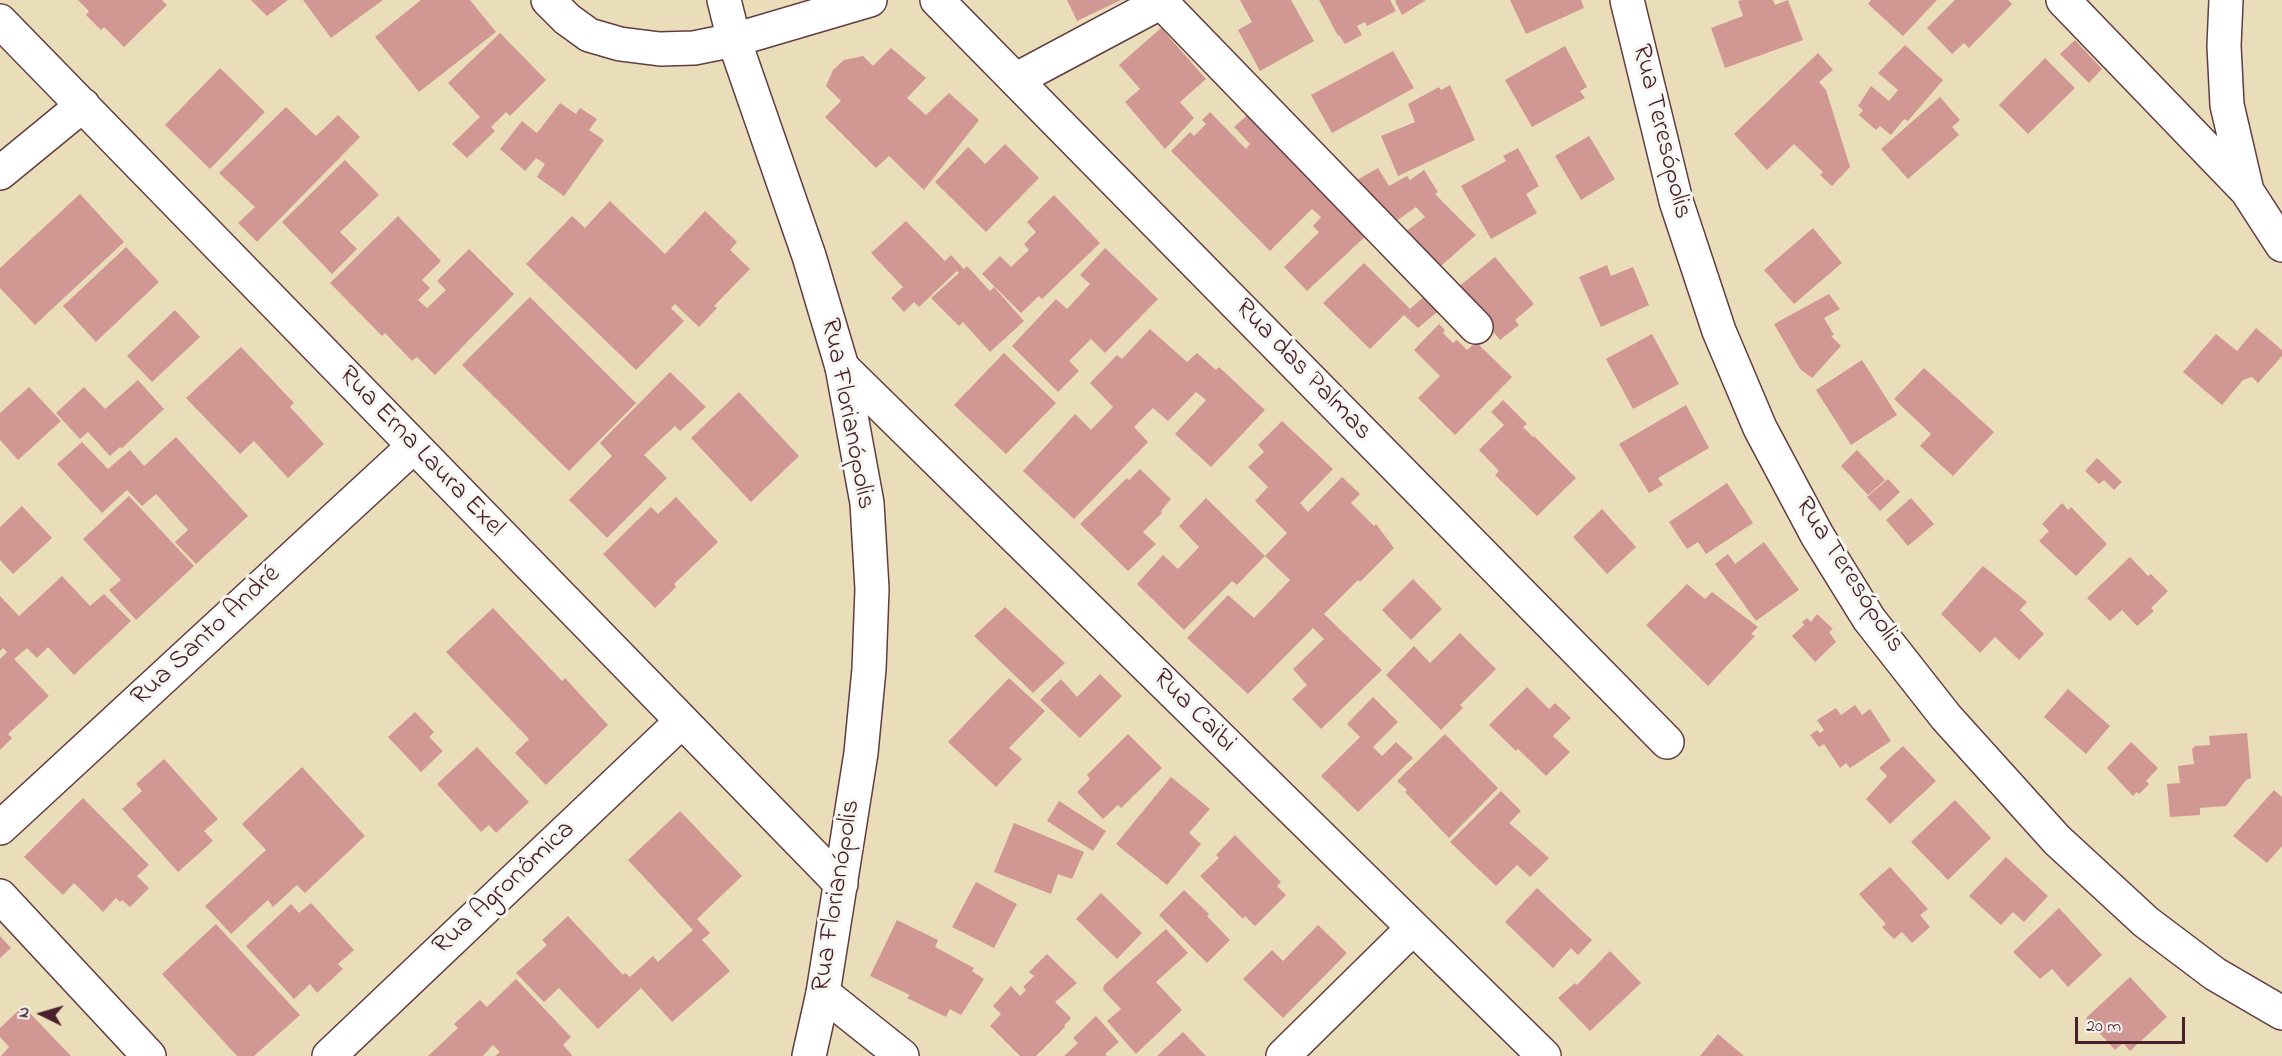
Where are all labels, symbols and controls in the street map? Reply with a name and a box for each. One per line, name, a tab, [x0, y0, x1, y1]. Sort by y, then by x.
street label: Rua Teresópolis	[1623, 41, 1697, 223]
street label: Rua das Palmas	[1226, 293, 1378, 449]
street label: Rua Florianópolis	[812, 316, 880, 512]
street label: Rua Erna Laura Exel	[330, 361, 510, 545]
street label: Rua Teresópolis	[1786, 492, 1910, 660]
street label: Rua Santo André	[126, 560, 288, 714]
street label: Rua Caibi	[1144, 663, 1242, 761]
street label: Rua Florianópolis	[807, 798, 869, 994]
street label: Rua Agronômica	[427, 815, 583, 963]
north arrow	[12, 984, 72, 1044]
scale bar	[2078, 1005, 2188, 1043]
text: N	[12, 1006, 36, 1019]
text: 20 m	[2086, 1014, 2121, 1040]

